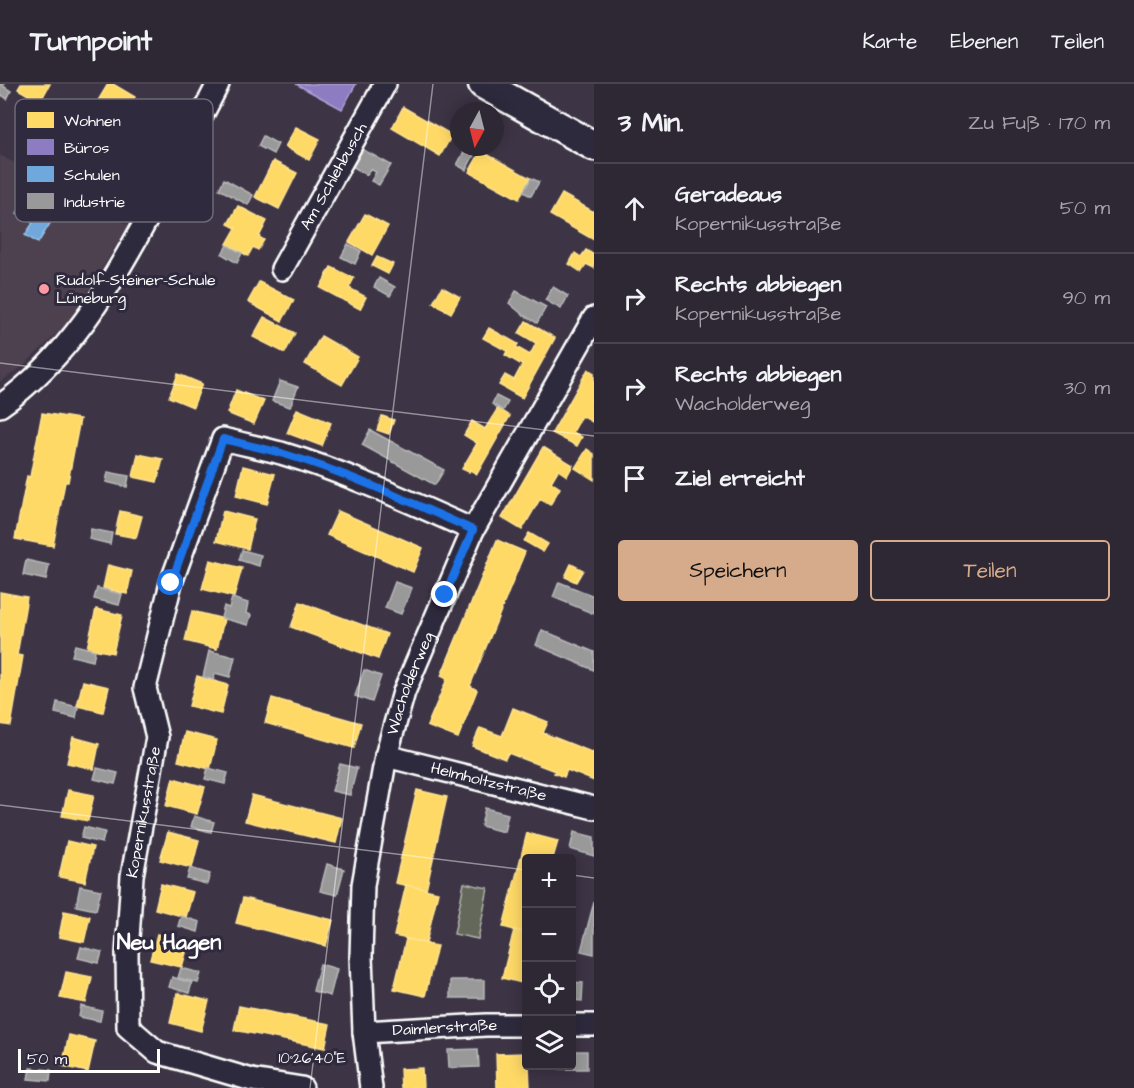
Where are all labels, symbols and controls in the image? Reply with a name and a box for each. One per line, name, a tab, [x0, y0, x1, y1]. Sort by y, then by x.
text: Turnpoint	[30, 22, 152, 61]
text: Karte	[862, 27, 917, 56]
text: Ebenen	[950, 27, 1018, 56]
text: Teilen	[1051, 27, 1104, 56]
legend	[15, 99, 213, 222]
north arrow	[450, 102, 504, 156]
text: 3 Min.	[618, 105, 684, 141]
text: Zu Fuß · 170 m	[968, 109, 1110, 137]
text: Wohnen	[64, 110, 121, 132]
street label: Am Schlehbusch	[295, 119, 372, 234]
text: Büros	[64, 137, 109, 159]
text: Schulen	[64, 164, 120, 186]
text: Geradeaus	[675, 179, 782, 210]
text: Industrie	[64, 191, 126, 213]
icon: ahead	[618, 192, 651, 225]
text: 50 m	[1060, 194, 1110, 222]
text: Kopernikusstraße	[675, 210, 841, 238]
place label: Rudolf-Steiner-Schule Lüneburg	[56, 269, 216, 310]
text: Rechts abbiegen	[675, 269, 842, 300]
marker: Rudolf-Steiner-Schule Lüneburg	[37, 282, 51, 296]
icon: right	[618, 282, 651, 315]
text: 90 m	[1062, 284, 1110, 312]
text: Kopernikusstraße	[675, 300, 841, 328]
text: Rechts abbiegen	[675, 359, 842, 390]
icon: right	[618, 372, 651, 405]
text: 30 m	[1064, 374, 1110, 402]
text: Wacholderweg	[675, 390, 810, 418]
icon: arrive	[618, 462, 651, 495]
text: Ziel erreicht	[675, 463, 805, 494]
button: Speichern	[618, 540, 858, 601]
button: Teilen	[870, 540, 1110, 601]
route start	[157, 569, 183, 595]
route end	[431, 581, 457, 607]
street label: Wacholderweg	[381, 629, 440, 738]
street label: Kopernikusstraße	[121, 744, 166, 880]
street label: Helmholtzstraße	[429, 757, 549, 807]
map controls	[522, 854, 576, 1070]
button: +	[522, 854, 576, 908]
button: −	[522, 908, 576, 962]
district label: Neu Hagen	[117, 927, 221, 959]
button: locate	[522, 962, 576, 1016]
street label: Daimlerstraße	[392, 1014, 498, 1041]
button: layers	[522, 1016, 576, 1070]
scale bar	[18, 1046, 160, 1074]
text: 50 m	[27, 1048, 67, 1070]
text: 10°26'40"E	[278, 1048, 346, 1069]

